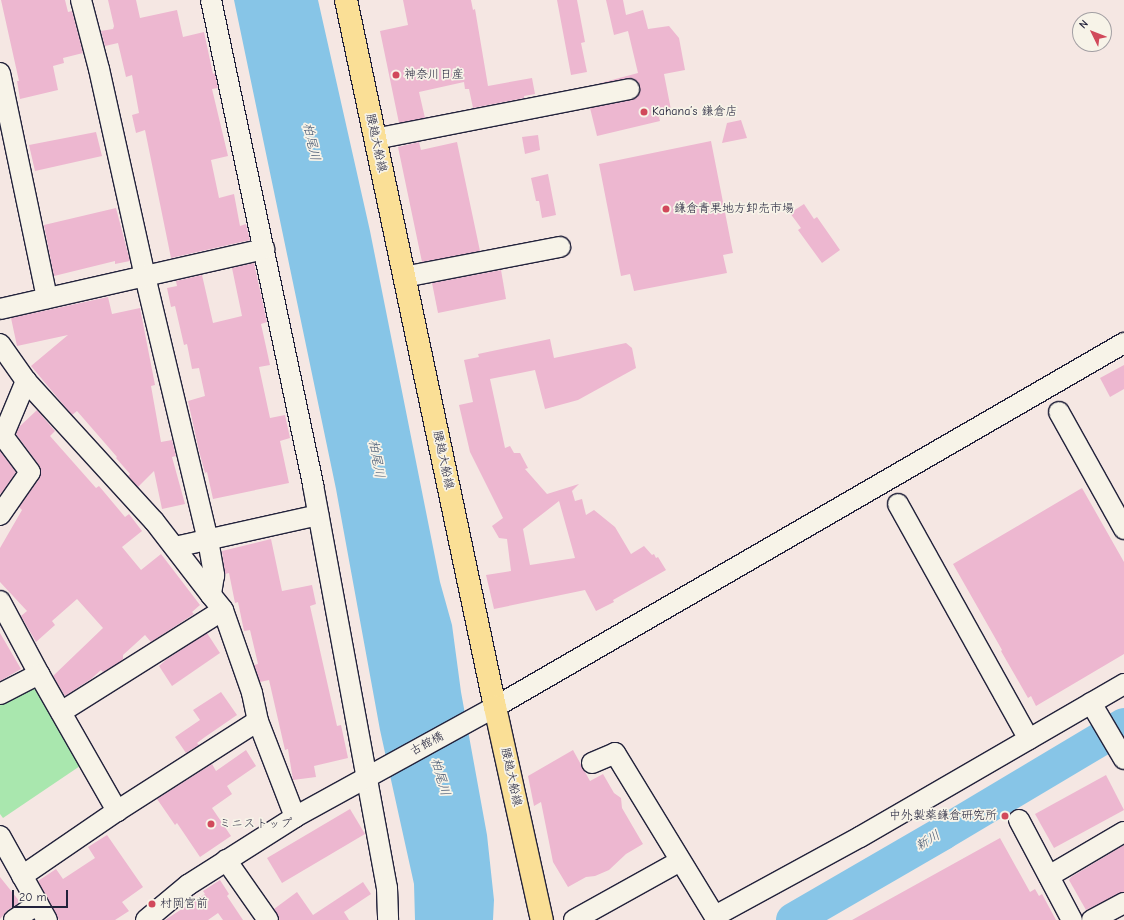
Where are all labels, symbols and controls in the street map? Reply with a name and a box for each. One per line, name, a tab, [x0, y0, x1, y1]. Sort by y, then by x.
north arrow	[1072, 12, 1112, 52]
text: N	[1076, 17, 1091, 31]
place label: 神奈川日産	[404, 68, 464, 82]
marker: 神奈川日産	[391, 70, 401, 80]
place label: Kahana’s 鎌倉店	[652, 105, 738, 119]
marker: Kahana’s 鎌倉店	[639, 107, 649, 117]
street label: 腰越大船線	[363, 112, 389, 174]
water label: 柏尾川	[299, 121, 323, 163]
place label: 鎌倉青果地方卸売市場	[674, 202, 794, 216]
marker: 鎌倉青果地方卸売市場	[661, 204, 671, 214]
street label: 腰越大船線	[430, 429, 456, 491]
water label: 柏尾川	[365, 438, 387, 480]
street label: 古館橋	[408, 729, 446, 759]
street label: 腰越大船線	[498, 746, 524, 808]
water label: 柏尾川	[427, 756, 453, 798]
place label: 中外製薬鎌倉研究所	[889, 809, 997, 823]
marker: 中外製薬鎌倉研究所	[1000, 811, 1010, 821]
place label: ミニストップ	[219, 817, 291, 831]
marker: ミニストップ	[206, 819, 216, 829]
water label: 新川	[913, 828, 943, 854]
scale bar	[14, 882, 70, 908]
text: 20 m	[19, 890, 47, 904]
place label: 村岡宮前	[160, 897, 208, 911]
marker: 村岡宮前	[147, 899, 157, 909]

